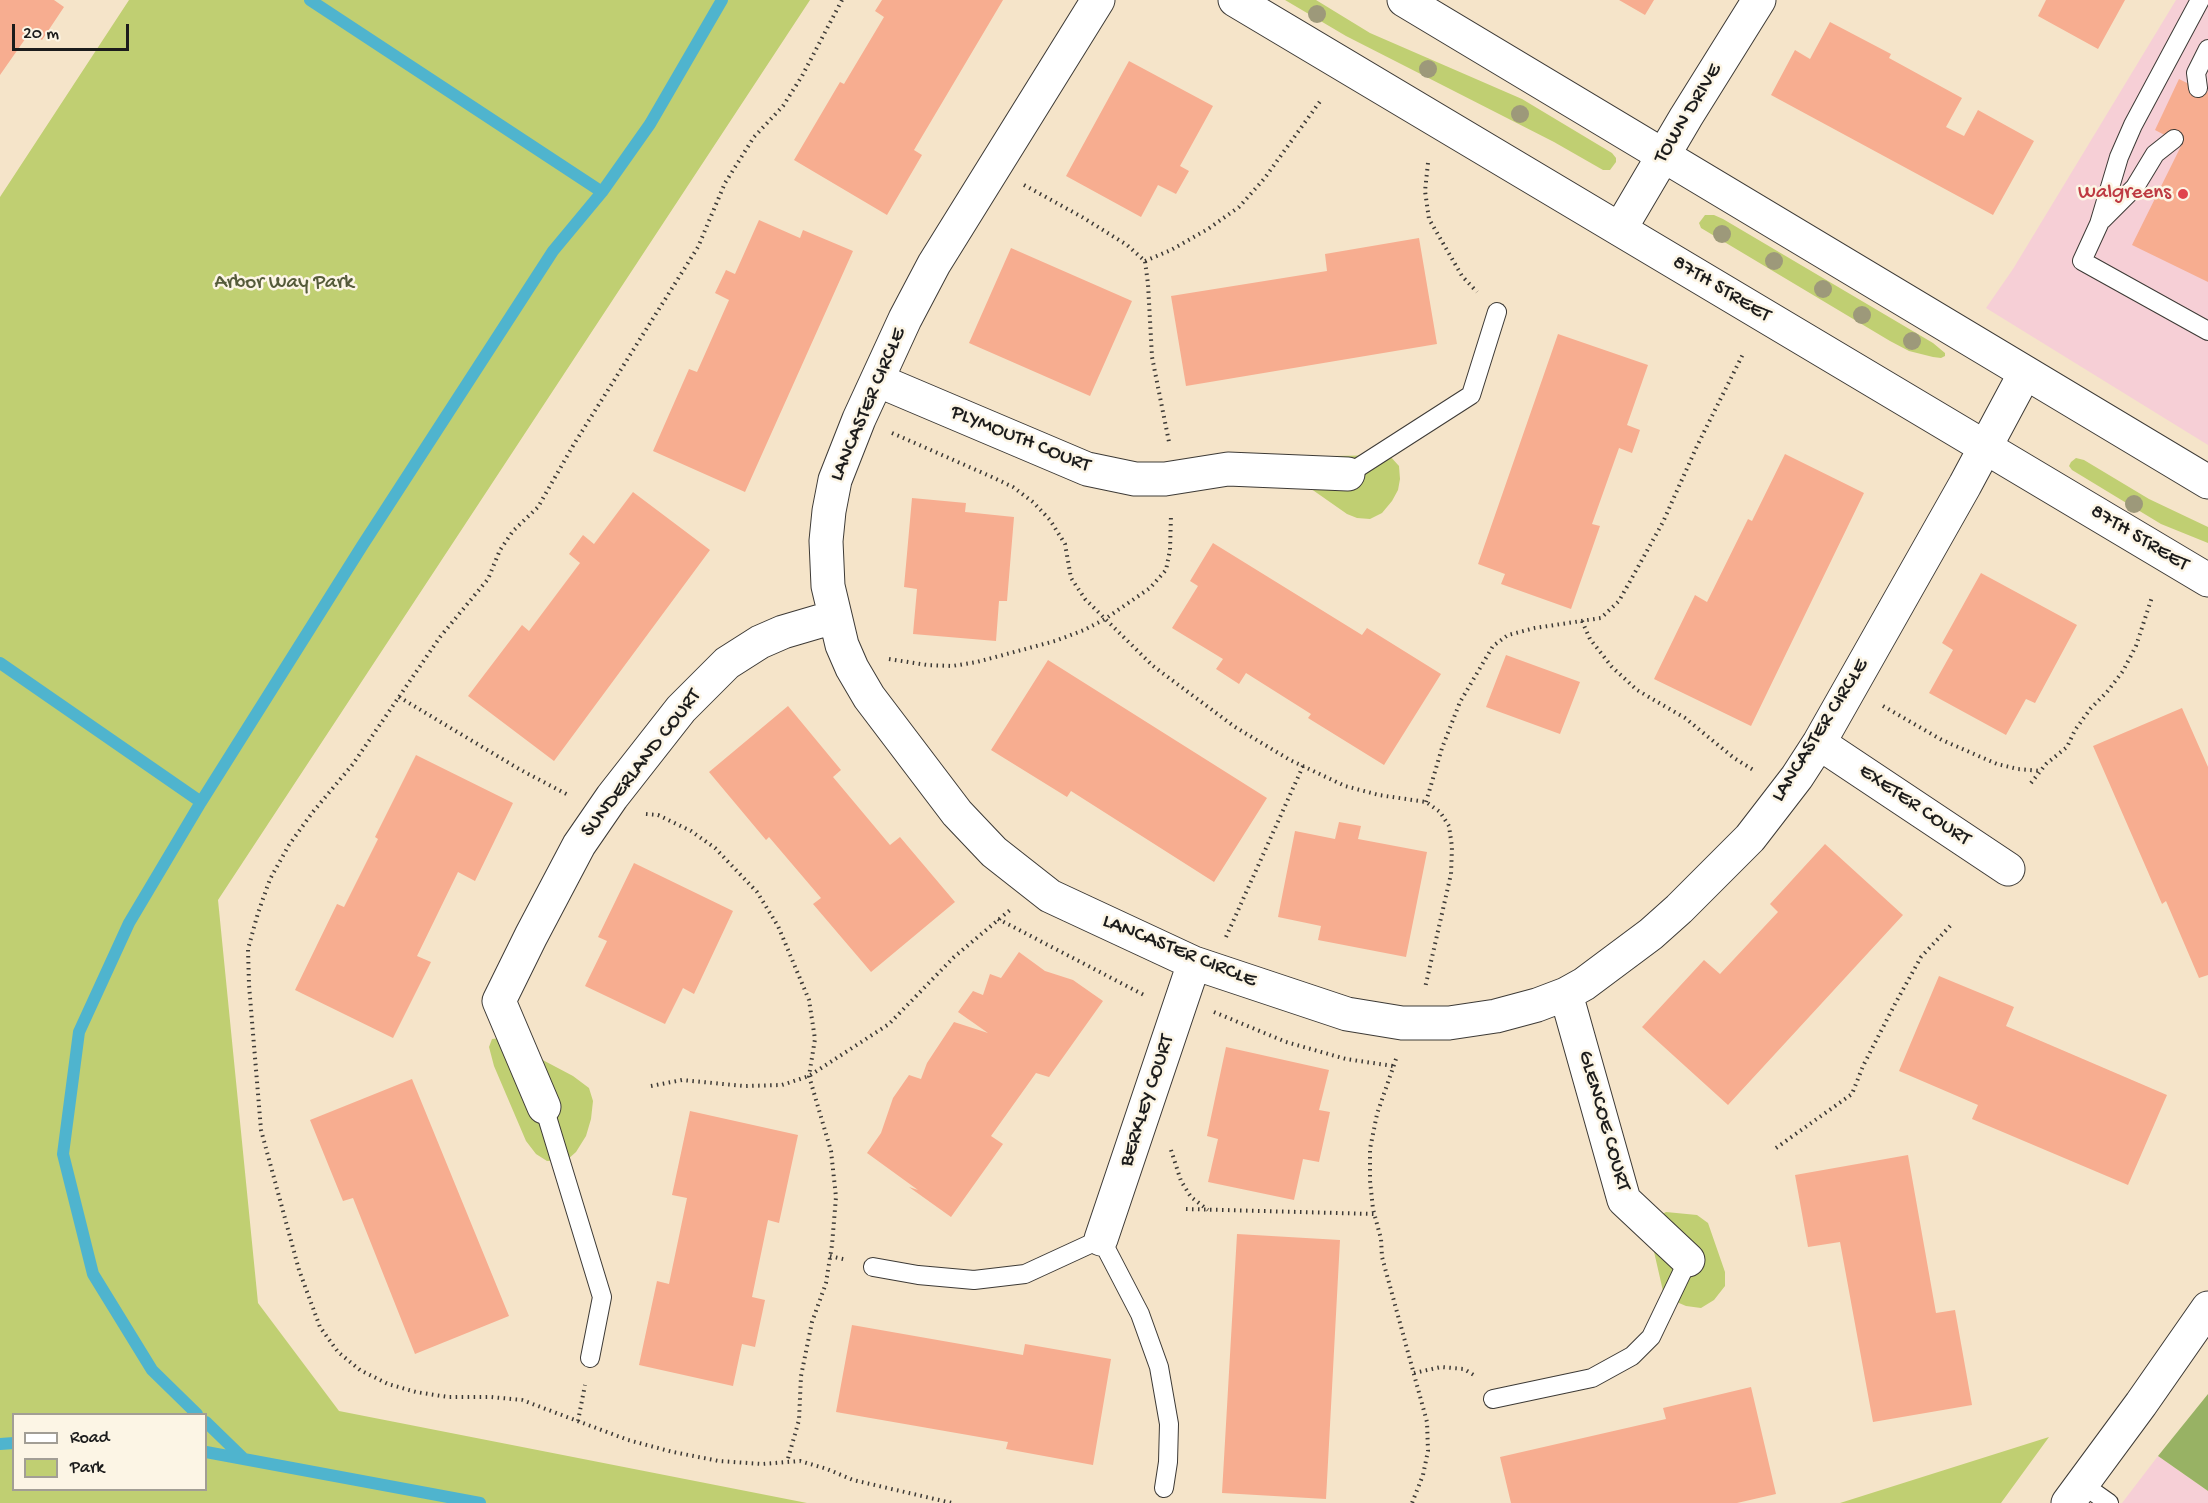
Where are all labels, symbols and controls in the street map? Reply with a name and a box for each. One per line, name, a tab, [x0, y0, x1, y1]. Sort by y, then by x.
scale bar	[15, 12, 132, 50]
text: 20 m	[23, 24, 59, 45]
street label: TOWN DRIVE	[1649, 60, 1729, 168]
place label: Walgreens	[2078, 181, 2171, 207]
marker: Walgreens	[2176, 187, 2190, 201]
street label: 87TH STREET	[1667, 251, 1775, 329]
park label: Arbor Way Park	[214, 271, 354, 297]
street label: LANCASTER CIRCLE	[825, 325, 913, 485]
street label: PLYMOUTH COURT	[946, 400, 1094, 480]
street label: 87TH STREET	[2085, 500, 2193, 578]
street label: LANCASTER CIRCLE	[1767, 655, 1875, 807]
street label: SUNDERLAND COURT	[576, 685, 708, 843]
street label: EXETER COURT	[1853, 759, 1975, 853]
street label: LANCASTER CIRCLE	[1098, 910, 1260, 994]
street label: BERKLEY COURT	[1115, 1032, 1181, 1170]
street label: GLENCOE COURT	[1571, 1048, 1635, 1194]
legend	[12, 1413, 207, 1491]
text: Road	[70, 1428, 109, 1449]
text: Park	[70, 1458, 104, 1479]

